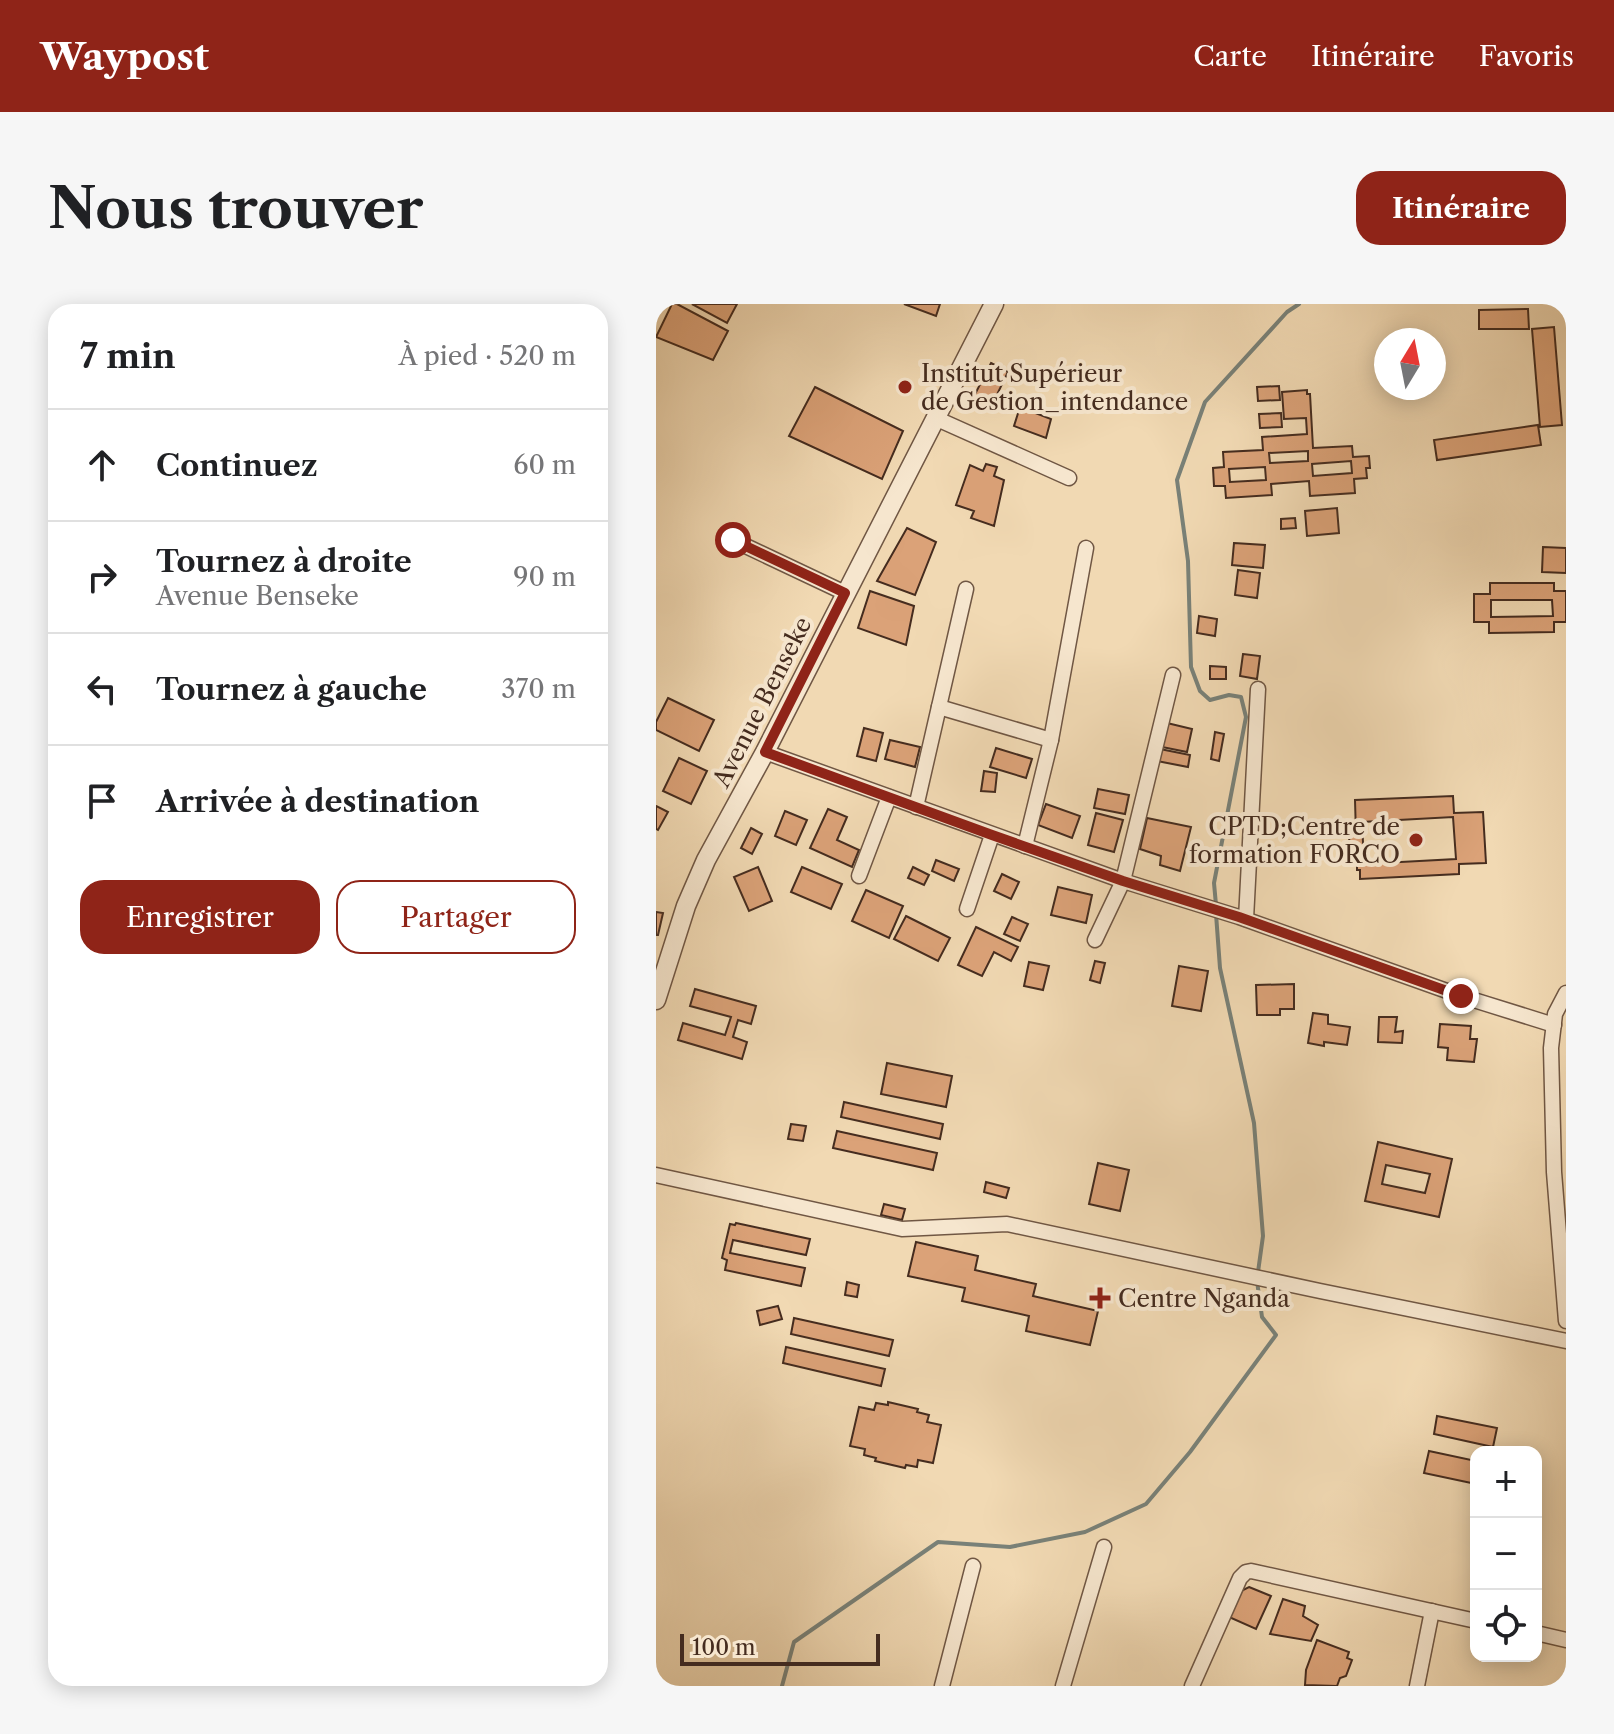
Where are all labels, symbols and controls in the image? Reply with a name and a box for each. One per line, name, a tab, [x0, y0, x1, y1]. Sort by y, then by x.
text: Waypost	[40, 33, 209, 80]
text: Carte	[1193, 39, 1267, 73]
text: Itinéraire	[1311, 39, 1435, 73]
text: Favoris	[1479, 39, 1574, 73]
button: Itinéraire	[1356, 171, 1566, 245]
text: Nous trouver	[48, 174, 423, 243]
north arrow	[1374, 328, 1446, 400]
text: 7 min	[80, 335, 176, 377]
text: À pied · 520 m	[399, 340, 576, 372]
place label: Institut Supérieur de Gestion_intendance	[921, 359, 1188, 416]
marker: Institut Supérieur de Gestion_intendance	[896, 378, 914, 396]
icon: ahead	[80, 443, 124, 487]
text: Continuez	[156, 447, 318, 484]
text: 60 m	[513, 449, 576, 481]
route start	[715, 522, 751, 558]
text: Tournez à droite	[156, 543, 412, 580]
icon: right	[80, 555, 124, 599]
text: 90 m	[513, 561, 576, 593]
text: Avenue Benseke	[156, 580, 359, 612]
street label: Avenue Benseke	[706, 612, 817, 793]
icon: left	[80, 667, 124, 711]
text: Tournez à gauche	[156, 671, 427, 708]
text: 370 m	[501, 673, 576, 705]
icon: arrive	[80, 779, 124, 823]
text: Arrivée à destination	[156, 783, 479, 820]
place label: CPTD;Centre de formation FORCO	[1189, 812, 1400, 869]
marker: CPTD;Centre de formation FORCO	[1407, 831, 1425, 849]
button: Enregistrer	[80, 880, 320, 954]
button: Partager	[336, 880, 576, 954]
route end	[1443, 978, 1479, 1014]
place label: Centre Nganda	[1118, 1284, 1290, 1313]
marker: Centre Nganda	[1089, 1287, 1111, 1309]
map controls	[1470, 1446, 1542, 1662]
button: +	[1470, 1446, 1542, 1518]
button: −	[1470, 1518, 1542, 1590]
button: locate	[1470, 1590, 1542, 1662]
scale bar	[680, 1630, 880, 1666]
text: 100 m	[692, 1634, 755, 1661]

